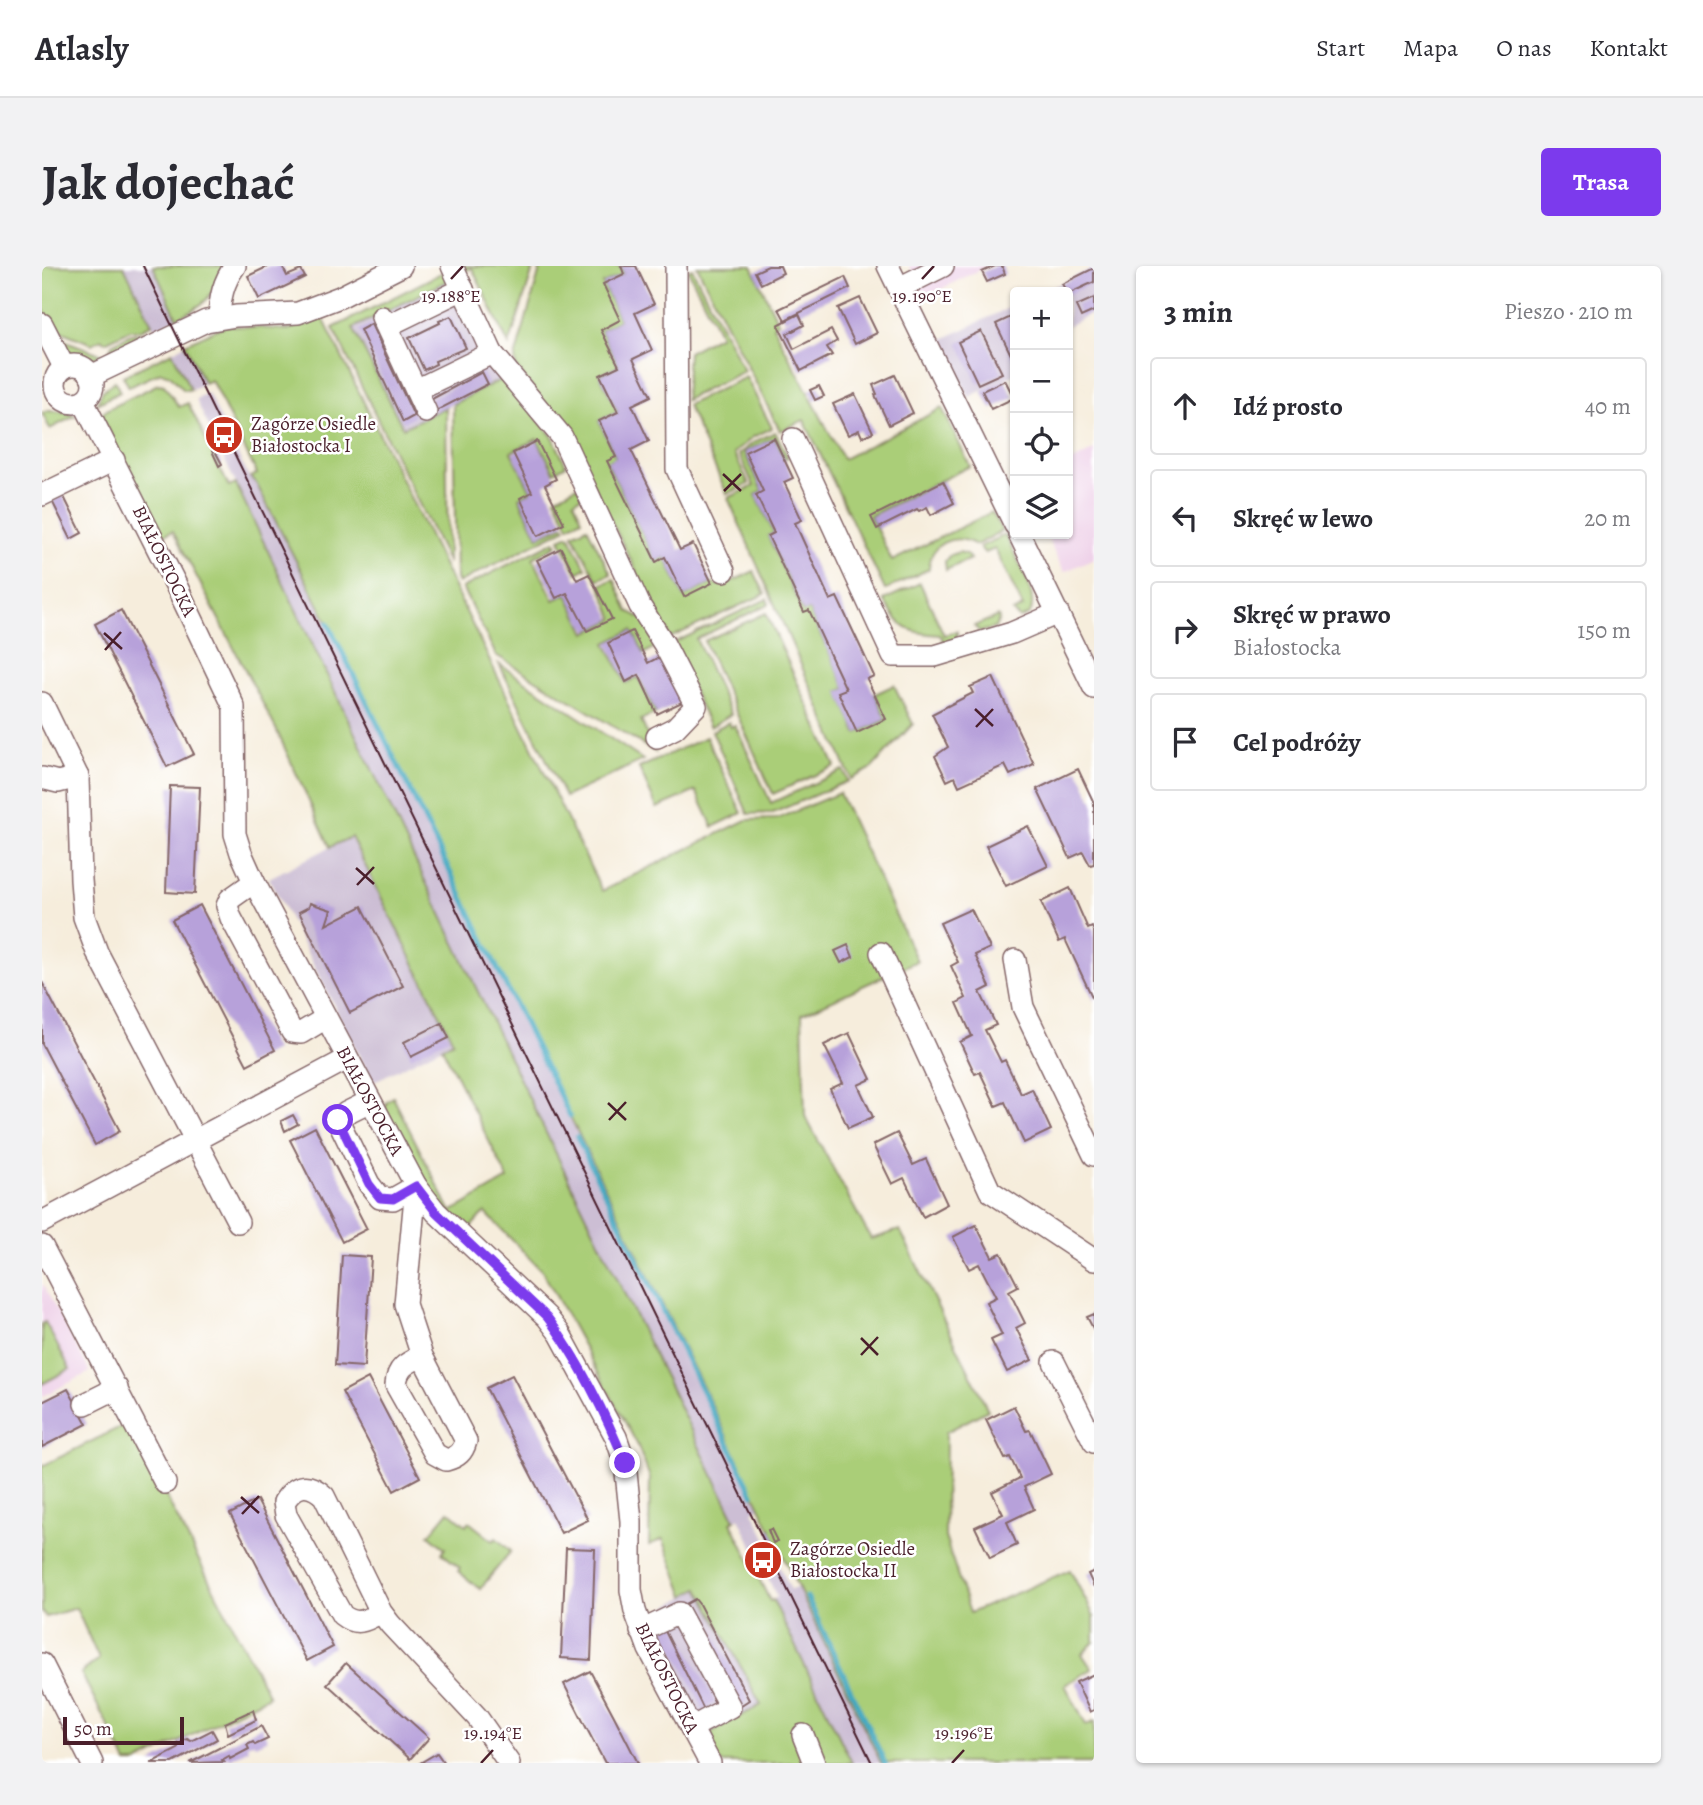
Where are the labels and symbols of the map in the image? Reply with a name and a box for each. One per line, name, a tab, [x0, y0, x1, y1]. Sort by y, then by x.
text: 19.188°E	[421, 284, 481, 308]
text: 19.190°E	[892, 284, 952, 308]
place label: Zagórze Osiedle Białostocka I	[251, 411, 376, 459]
bus stop icon: Zagórze Osiedle Białostocka I	[203, 414, 245, 456]
street label: BIAŁOSTOCKA	[126, 501, 203, 622]
street label: BIAŁOSTOCKA	[330, 1042, 410, 1161]
route start	[322, 1104, 353, 1135]
route end	[609, 1447, 640, 1478]
place label: Zagórze Osiedle Białostocka II	[790, 1536, 915, 1584]
bus stop icon: Zagórze Osiedle Białostocka II	[742, 1539, 784, 1581]
street label: BIAŁOSTOCKA	[629, 1618, 706, 1739]
scale bar	[63, 1714, 184, 1746]
text: 19.194°E	[464, 1721, 522, 1745]
text: 19.196°E	[935, 1721, 993, 1745]

